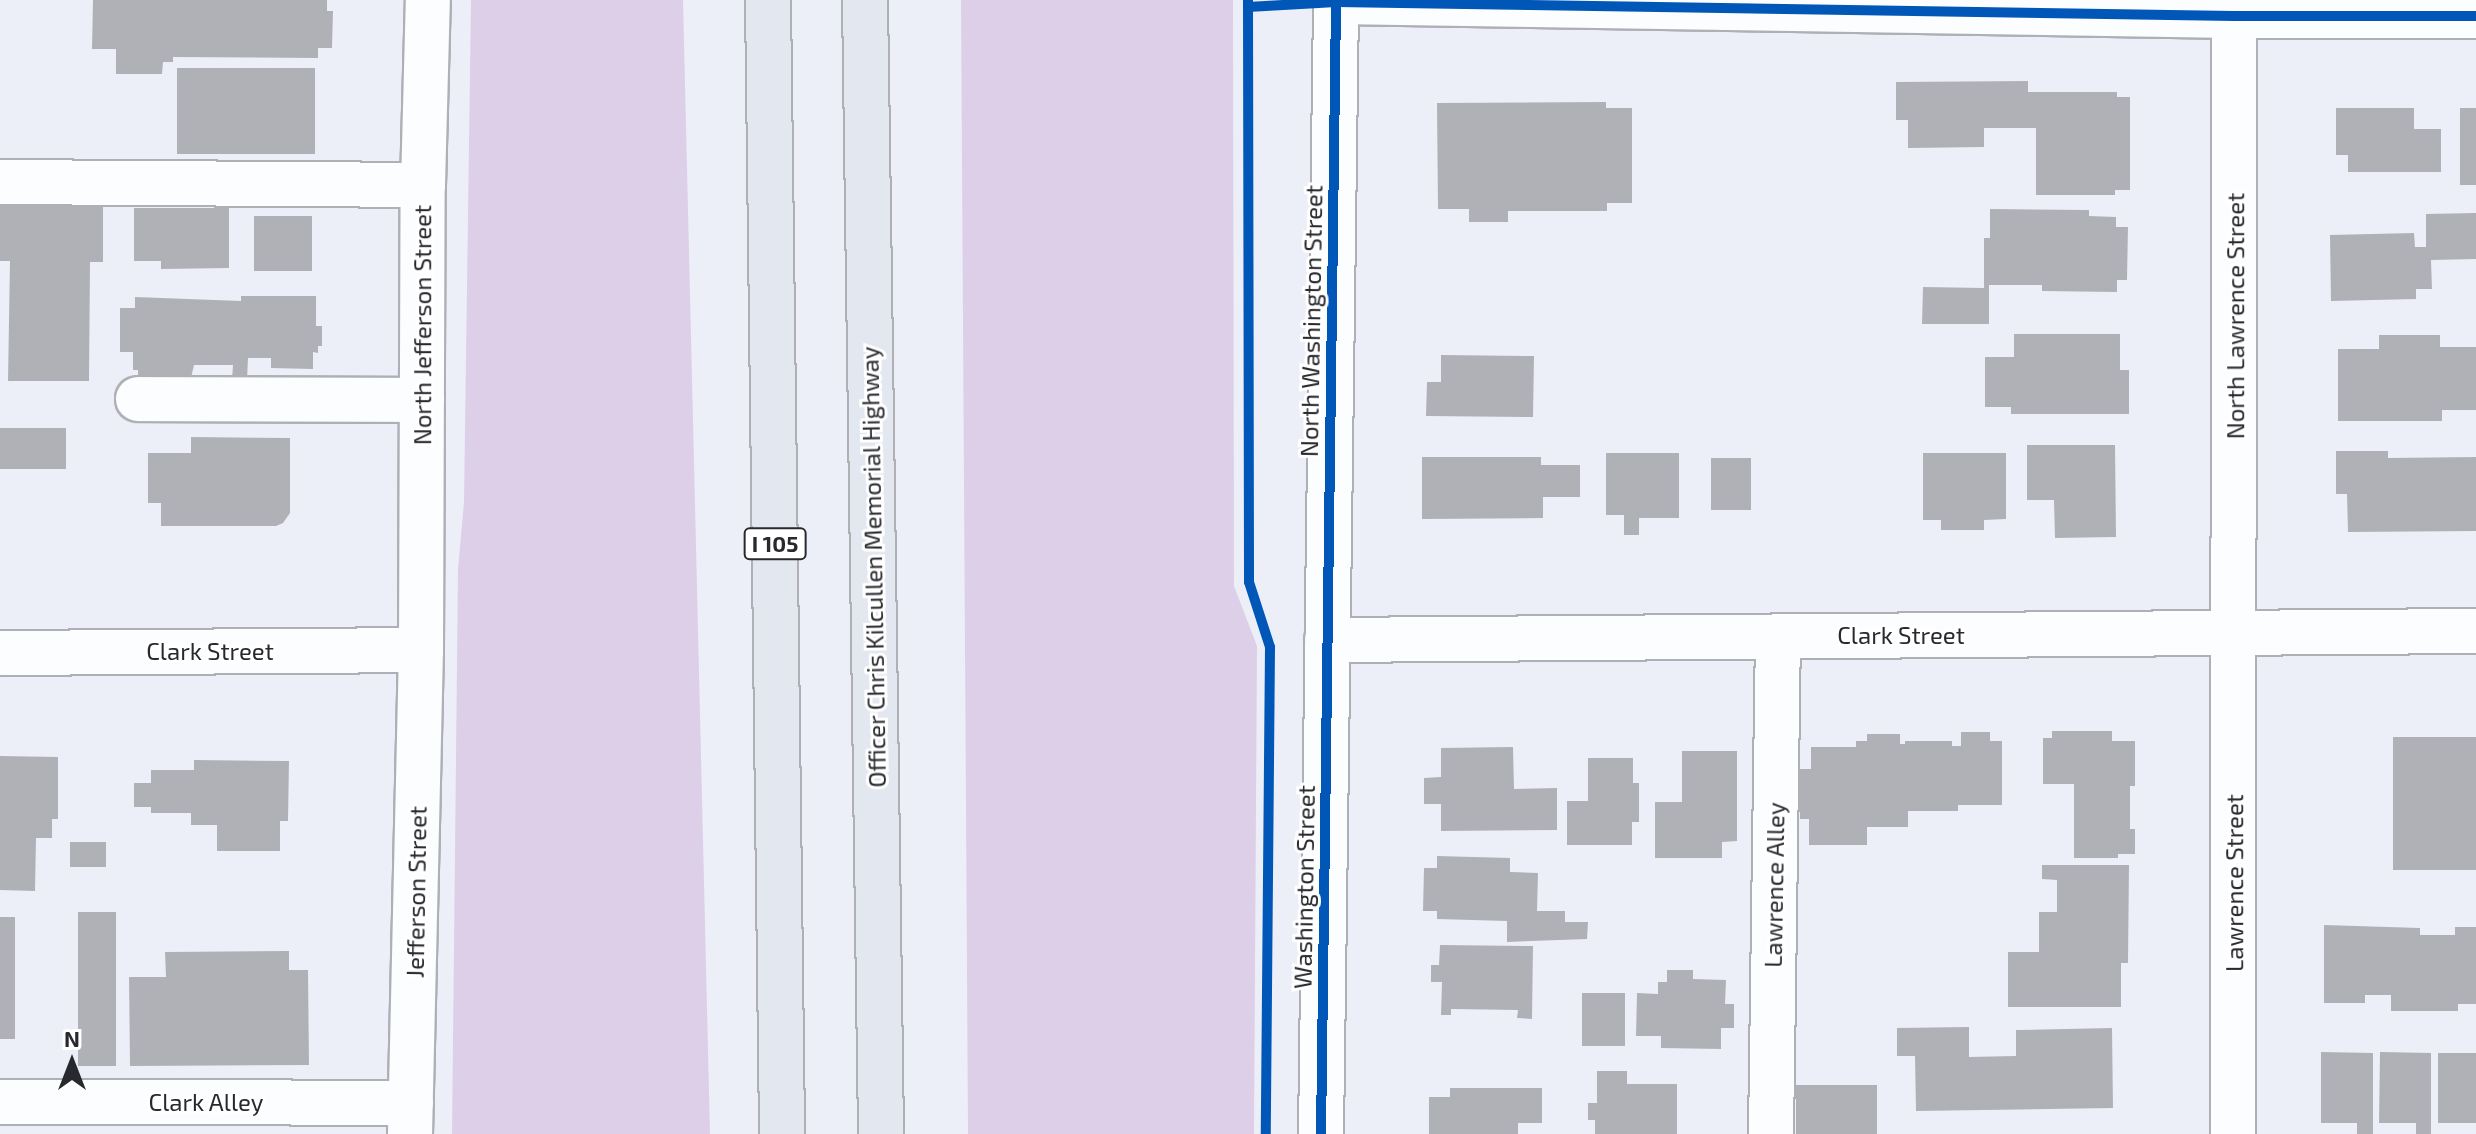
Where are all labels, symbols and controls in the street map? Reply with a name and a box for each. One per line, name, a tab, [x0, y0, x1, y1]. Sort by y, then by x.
street label: North Washington Street	[1294, 185, 1328, 457]
street label: North Lawrence Street	[2221, 193, 2249, 439]
street label: North Jefferson Street	[408, 205, 436, 445]
street label: Officer Chris Kilcullen Memorial Highway	[855, 346, 891, 788]
road number: I 105	[743, 526, 807, 562]
street label: Clark Street	[1837, 621, 1965, 649]
street label: Clark Street	[146, 637, 274, 665]
street label: Washington Street	[1288, 785, 1320, 989]
street label: Lawrence Street	[2220, 794, 2248, 972]
street label: Lawrence Alley	[1758, 802, 1790, 968]
street label: Jefferson Street	[400, 806, 432, 978]
north arrow	[32, 1022, 112, 1102]
text: N	[64, 1025, 80, 1051]
street label: Clark Alley	[148, 1088, 264, 1116]

